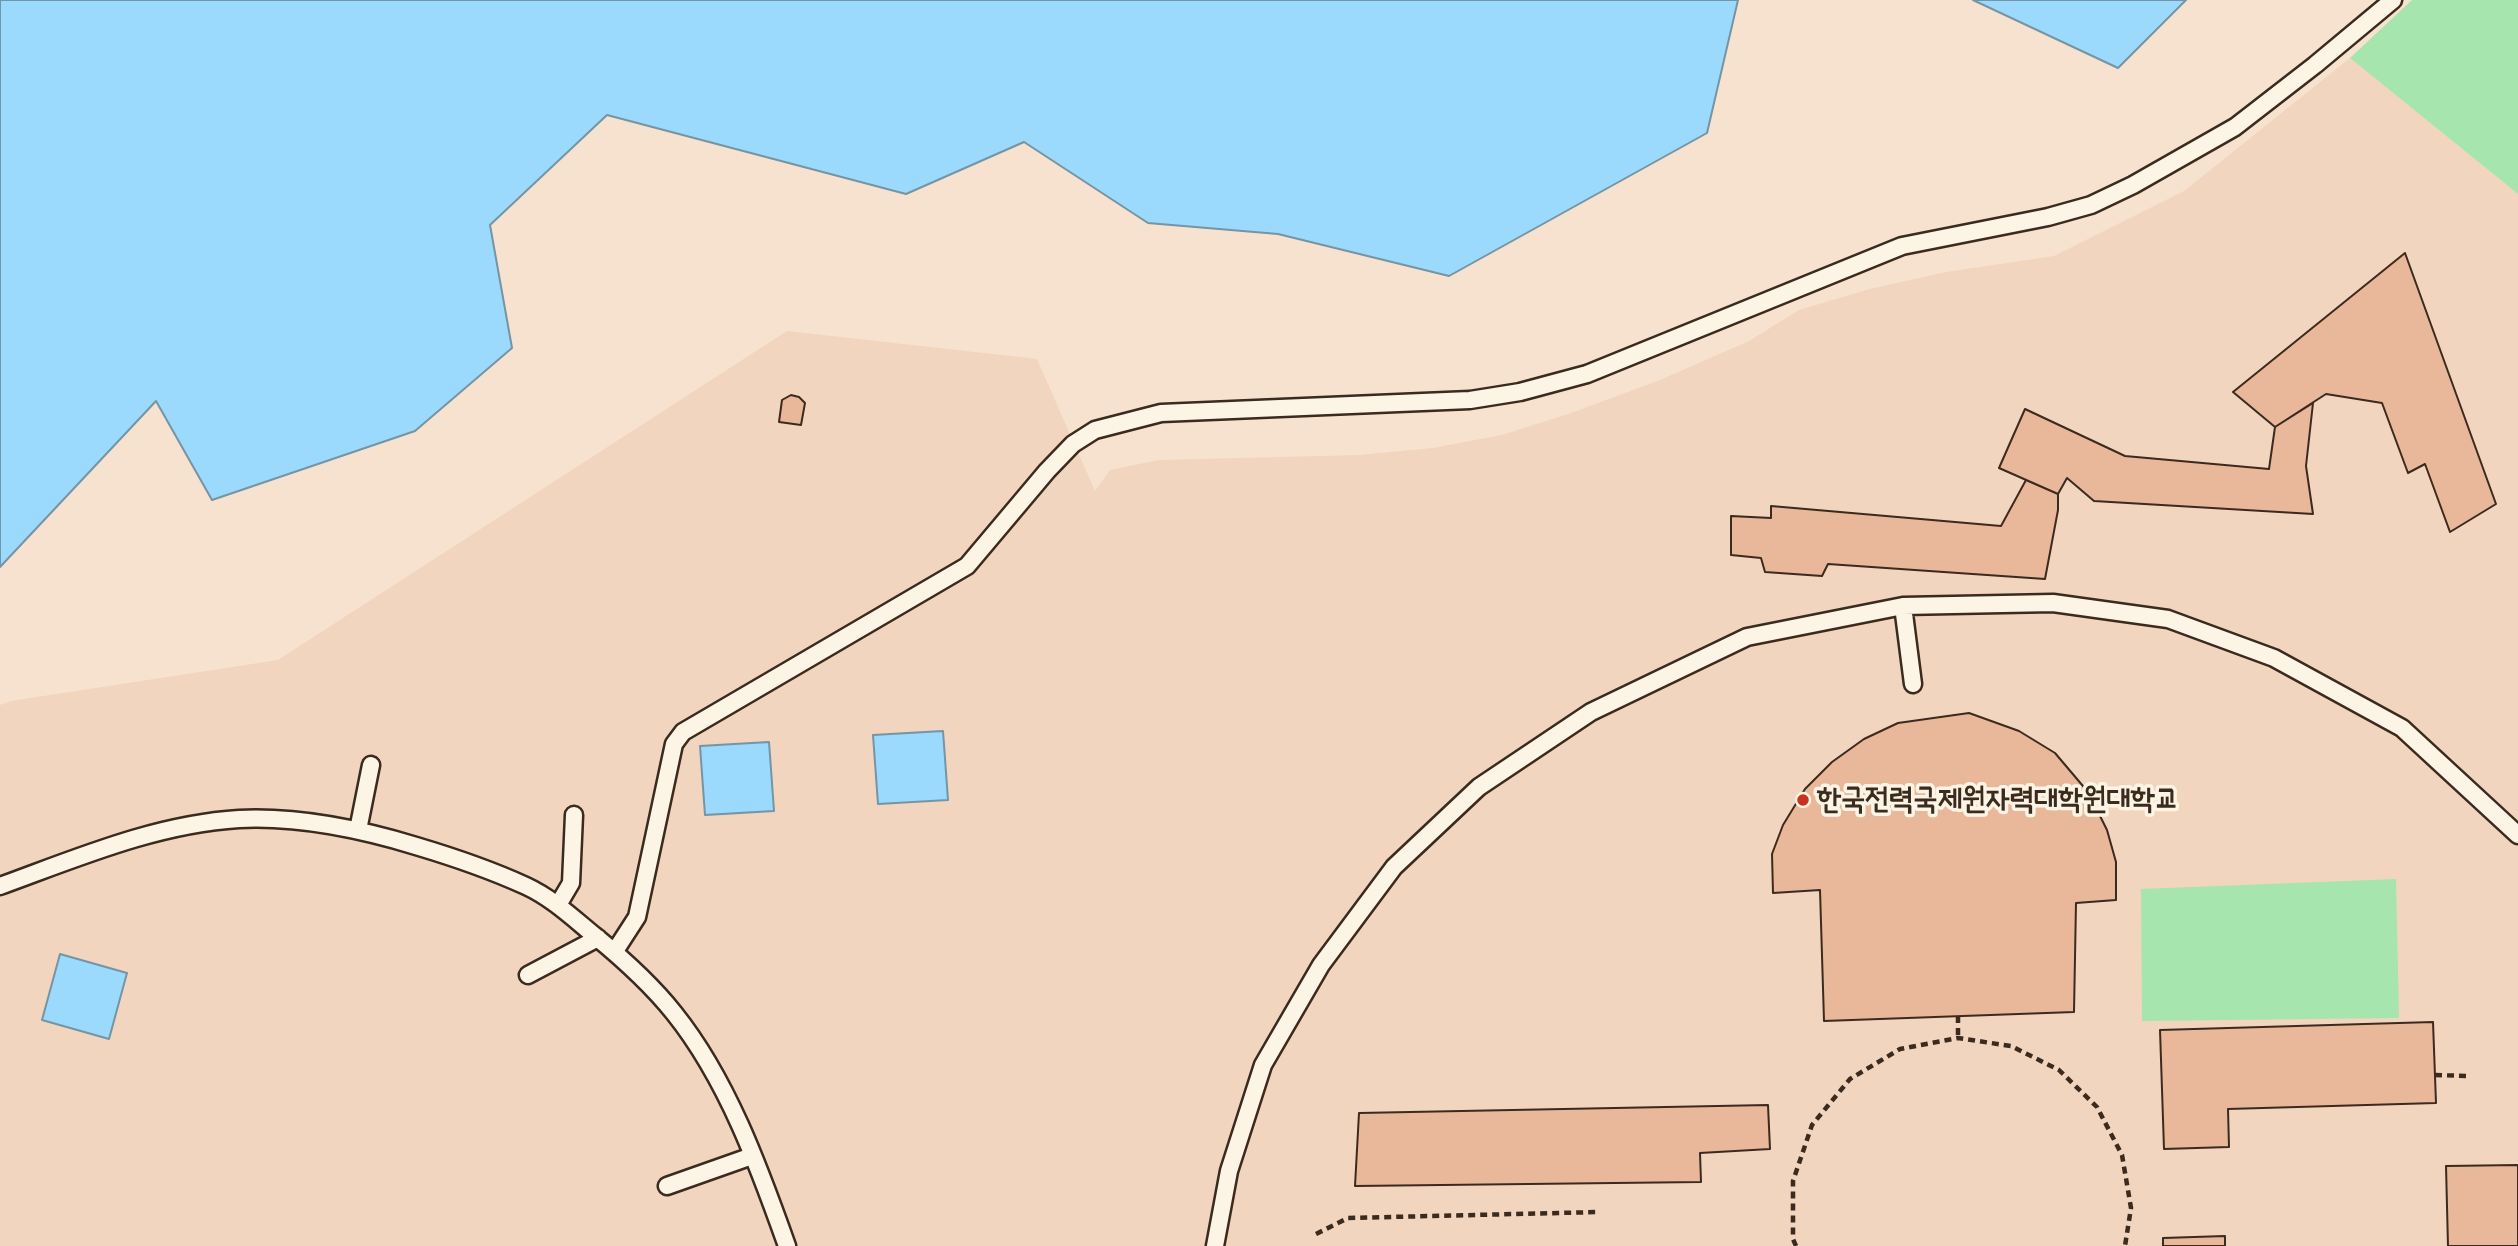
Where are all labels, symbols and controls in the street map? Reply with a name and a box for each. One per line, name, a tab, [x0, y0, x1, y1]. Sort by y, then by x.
place label: 한국전력국제원자력대학원대학교	[1817, 782, 2179, 818]
marker: 한국전력국제원자력대학원대학교	[1795, 792, 1811, 808]

